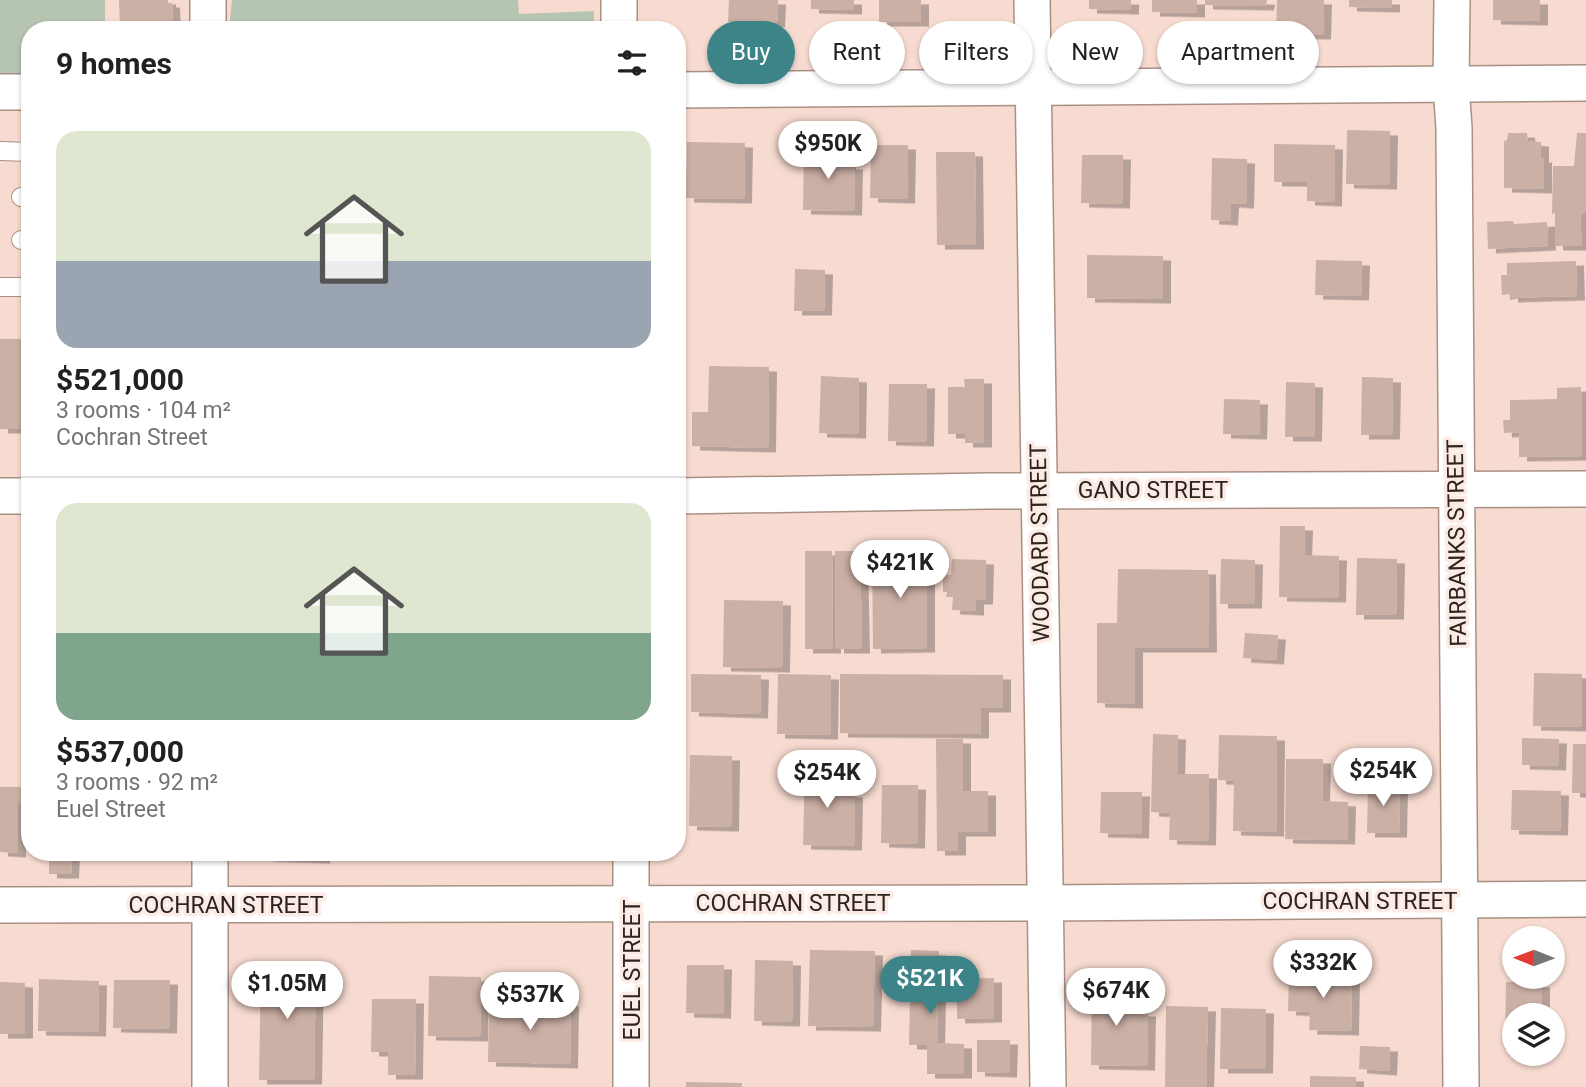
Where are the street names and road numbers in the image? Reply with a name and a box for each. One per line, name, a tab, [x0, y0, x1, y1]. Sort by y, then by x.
street label: FAIRBANKS STREET	[1442, 439, 1472, 647]
street label: WOODARD STREET	[1025, 443, 1055, 642]
street label: GANO STREET	[1078, 477, 1228, 504]
street label: COCHRAN STREET	[1262, 888, 1458, 915]
street label: COCHRAN STREET	[695, 890, 891, 917]
street label: COCHRAN STREET	[128, 892, 324, 919]
street label: EUEL STREET	[619, 899, 646, 1040]

